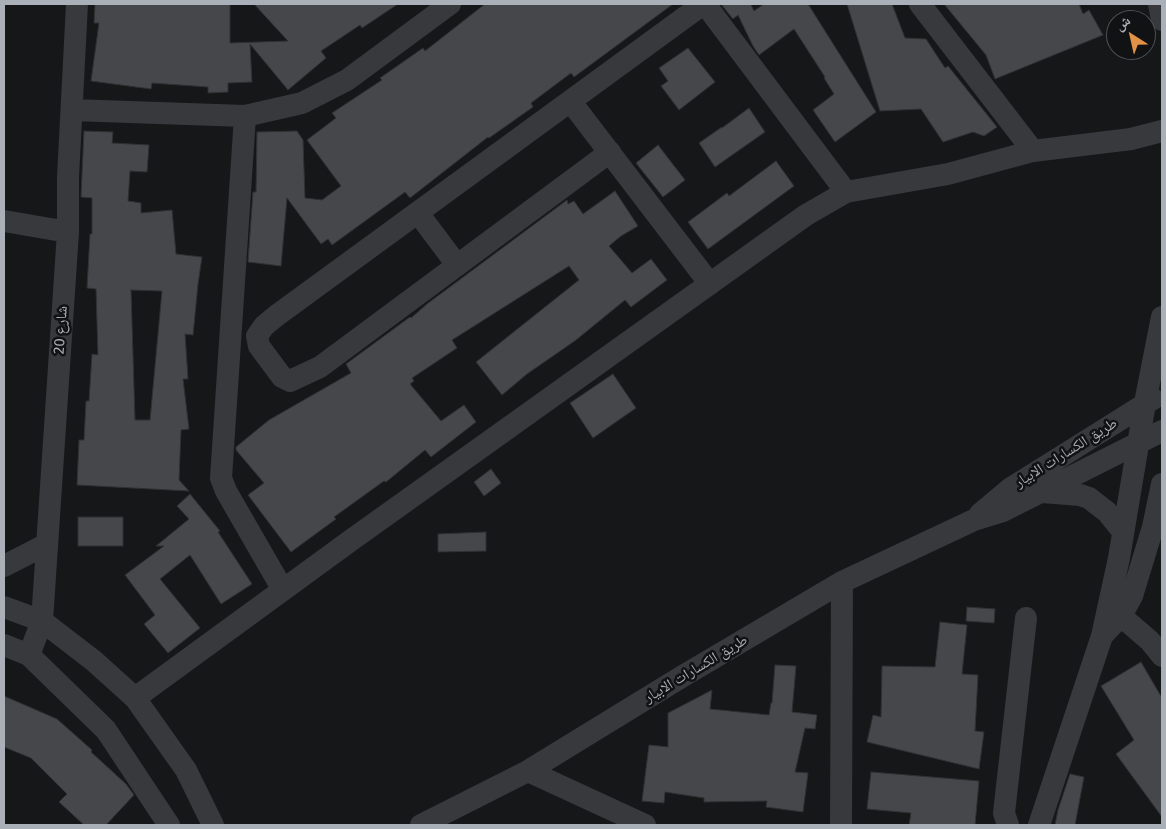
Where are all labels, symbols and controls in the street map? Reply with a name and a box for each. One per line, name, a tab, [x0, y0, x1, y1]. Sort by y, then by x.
north arrow	[1106, 10, 1156, 60]
text: ش	[1112, 12, 1134, 34]
street label: شارع 20	[50, 305, 72, 355]
street label: طريق الكسارات الابيار	[1011, 414, 1121, 492]
street label: طريق الكسارات الابيار	[641, 631, 751, 707]

